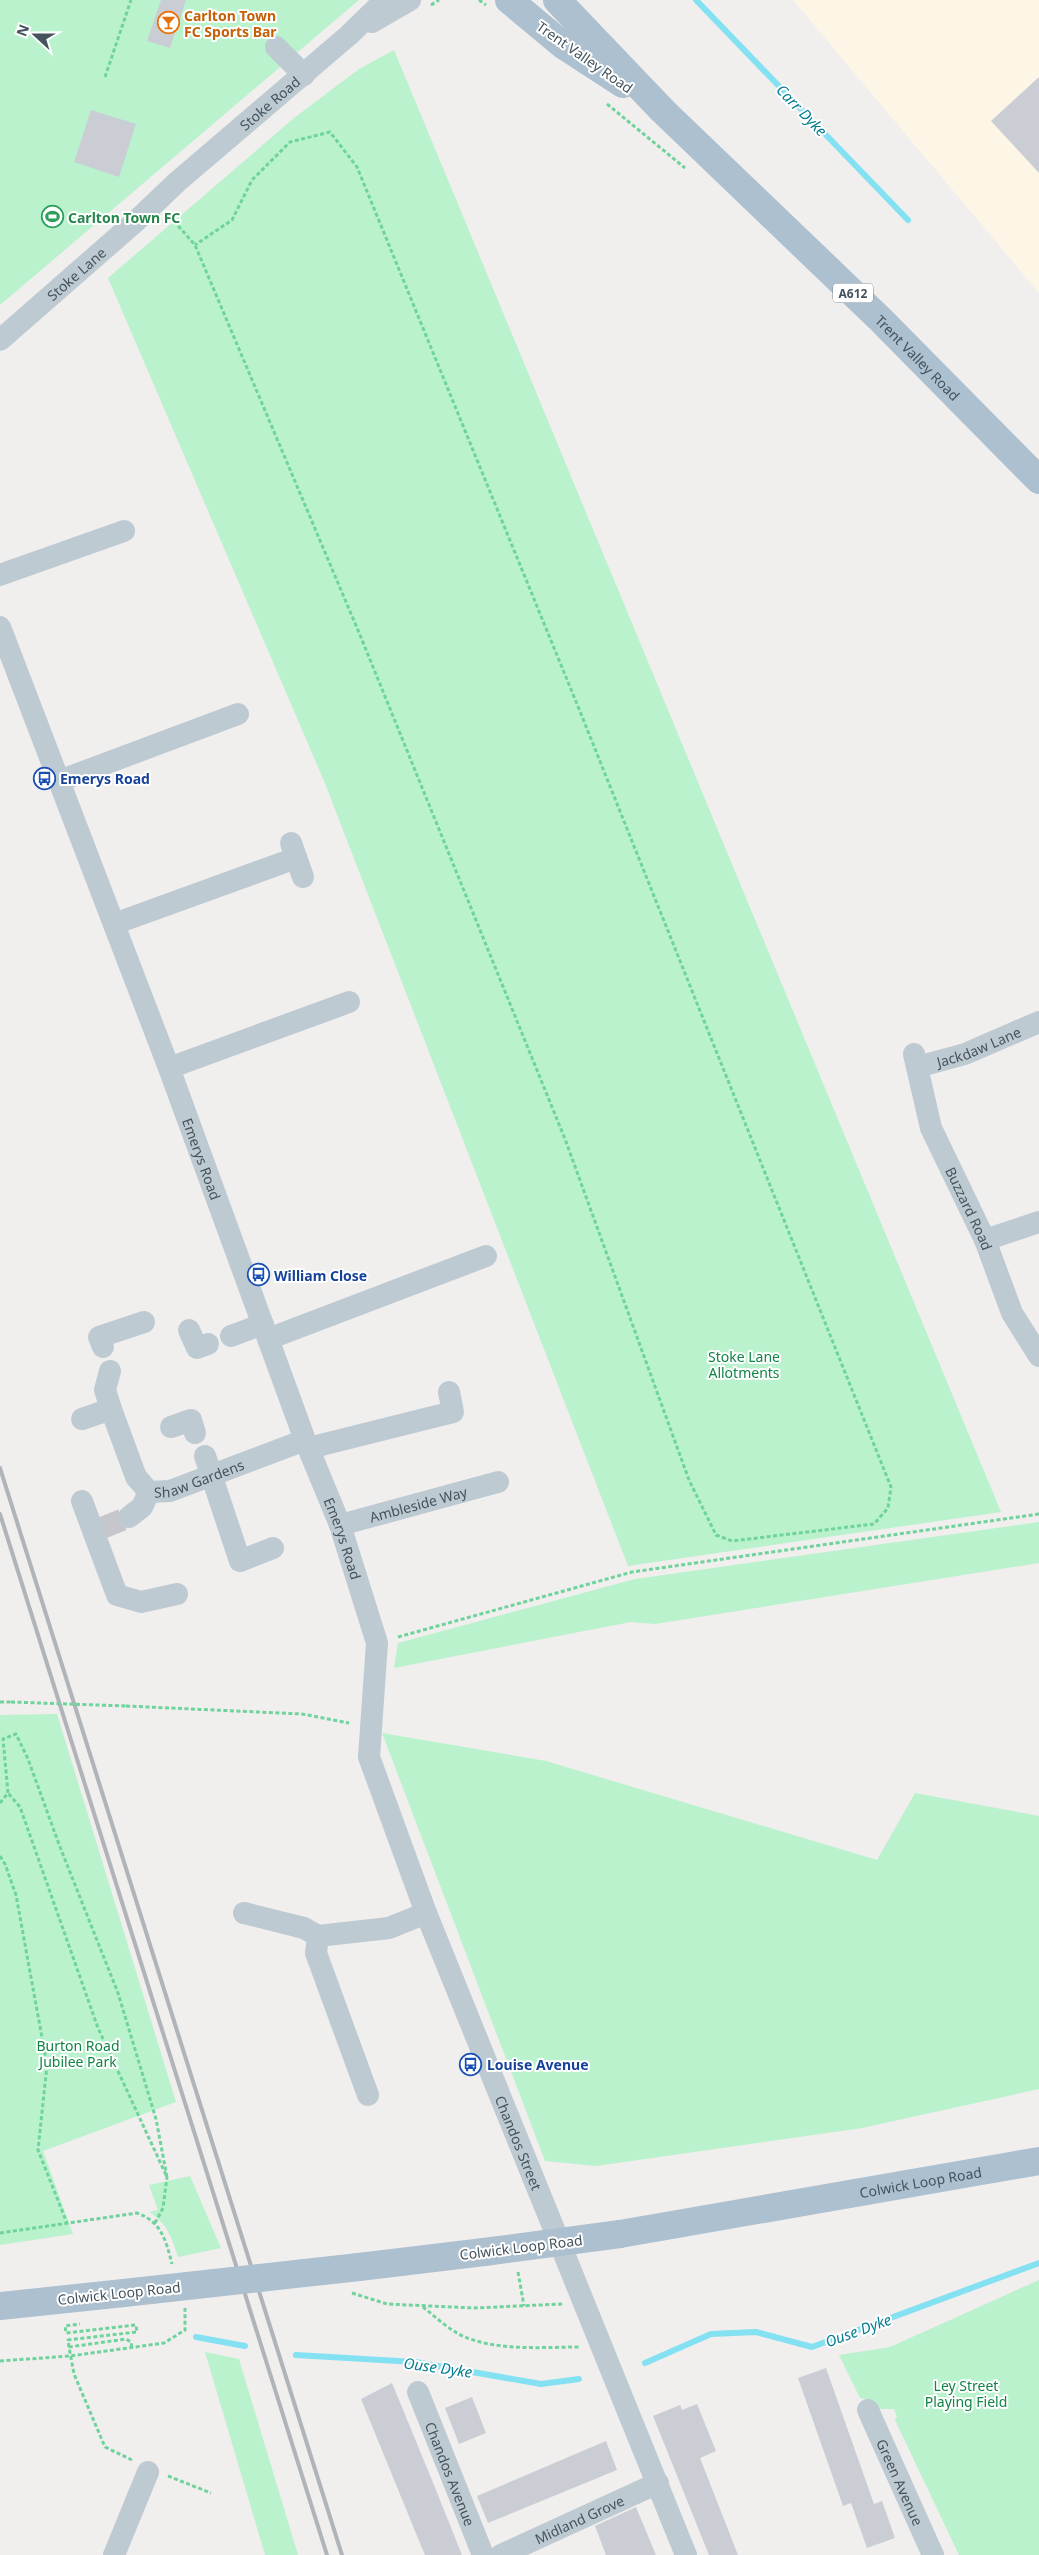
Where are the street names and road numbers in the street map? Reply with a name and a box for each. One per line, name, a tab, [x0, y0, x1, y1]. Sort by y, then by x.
street label: Trent Valley Road	[533, 17, 637, 97]
street label: Stoke Road	[235, 72, 304, 134]
street label: Stoke Lane	[43, 243, 109, 304]
road number: A612	[833, 284, 873, 302]
street label: Trent Valley Road	[871, 310, 964, 404]
street label: Jackdaw Lane	[932, 1022, 1024, 1071]
street label: Emerys Road	[179, 1115, 226, 1202]
street label: Buzzard Road	[942, 1163, 997, 1253]
street label: Shaw Gardens	[153, 1454, 247, 1501]
street label: Ambleside Way	[367, 1481, 470, 1526]
street label: Emerys Road	[320, 1494, 366, 1582]
street label: Chandos Street	[491, 2092, 547, 2193]
street label: Colwick Loop Road	[858, 2162, 983, 2202]
street label: Colwick Loop Road	[459, 2230, 583, 2264]
street label: Colwick Loop Road	[57, 2277, 181, 2309]
street label: Chandos Avenue	[421, 2419, 480, 2529]
street label: Green Avenue	[873, 2436, 928, 2529]
street label: Midland Grove	[531, 2490, 627, 2548]

